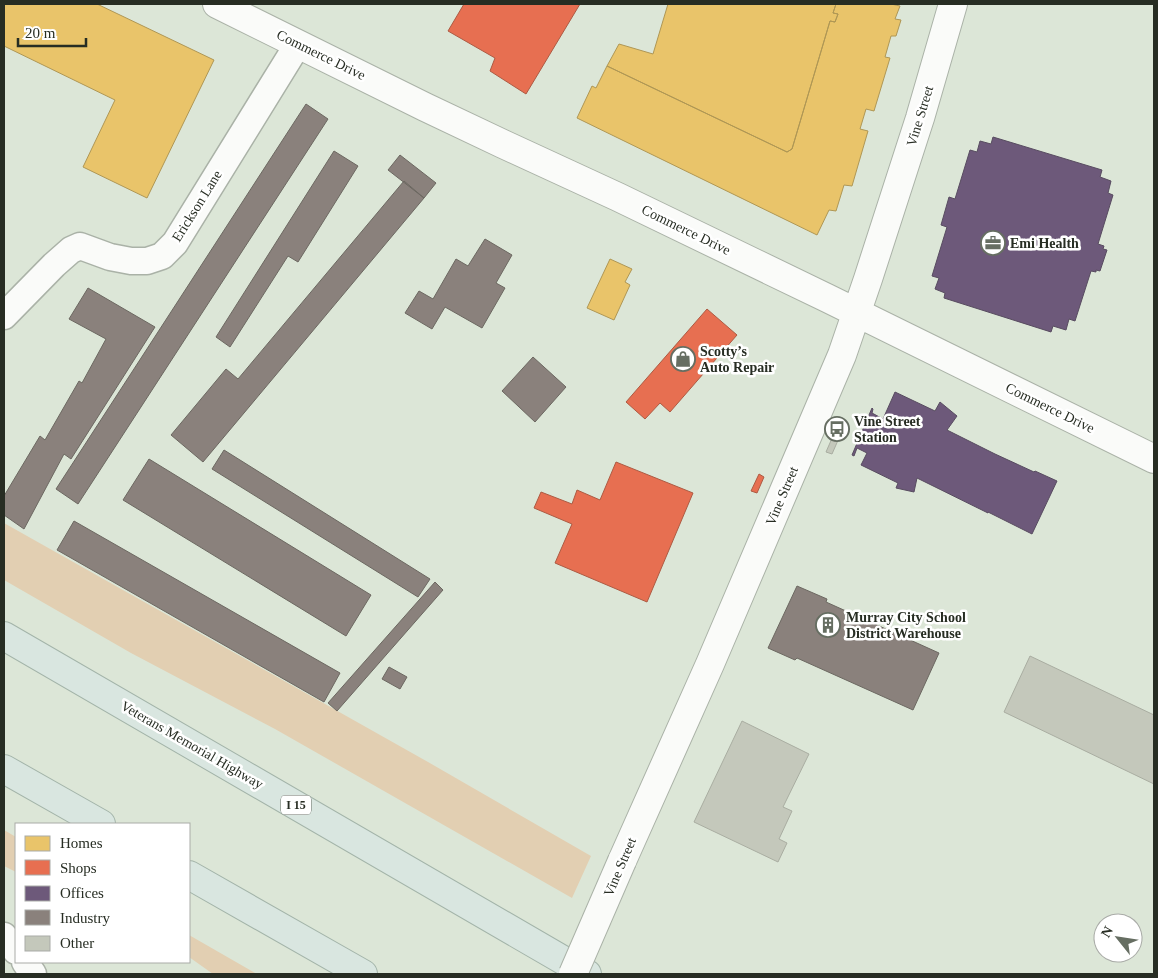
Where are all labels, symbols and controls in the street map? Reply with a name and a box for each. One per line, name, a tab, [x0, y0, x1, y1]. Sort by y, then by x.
scale bar	[18, 15, 85, 47]
text: 20 m	[25, 25, 56, 41]
street label: Commerce Drive	[274, 27, 368, 83]
street label: Vine Street	[904, 84, 936, 148]
street label: Erickson Lane	[169, 168, 225, 244]
street label: Commerce Drive	[639, 202, 733, 258]
office icon: Emi Health	[980, 230, 1006, 256]
place label: Emi Health	[1010, 236, 1079, 251]
place label: Scotty’s Auto Repair	[700, 344, 774, 375]
shop icon: Scotty’s Auto Repair	[670, 346, 696, 372]
street label: Commerce Drive	[1003, 380, 1097, 436]
place label: Vine Street Station	[854, 414, 921, 445]
bus stop icon: Vine Street Station	[824, 416, 850, 442]
street label: Vine Street	[763, 464, 801, 528]
place label: Murray City School District Warehouse	[846, 610, 966, 641]
building icon: Murray City School District Warehouse	[815, 612, 841, 638]
street label: Veterans Memorial Highway	[118, 698, 266, 792]
road number: I 15	[281, 796, 311, 814]
legend	[15, 823, 190, 963]
text: Homes	[60, 835, 103, 851]
street label: Vine Street	[601, 835, 639, 899]
text: Shops	[60, 860, 97, 876]
text: Offices	[60, 885, 104, 901]
text: Industry	[60, 910, 110, 926]
north arrow	[1093, 913, 1143, 963]
text: N	[1098, 924, 1116, 940]
text: Other	[60, 935, 94, 951]

